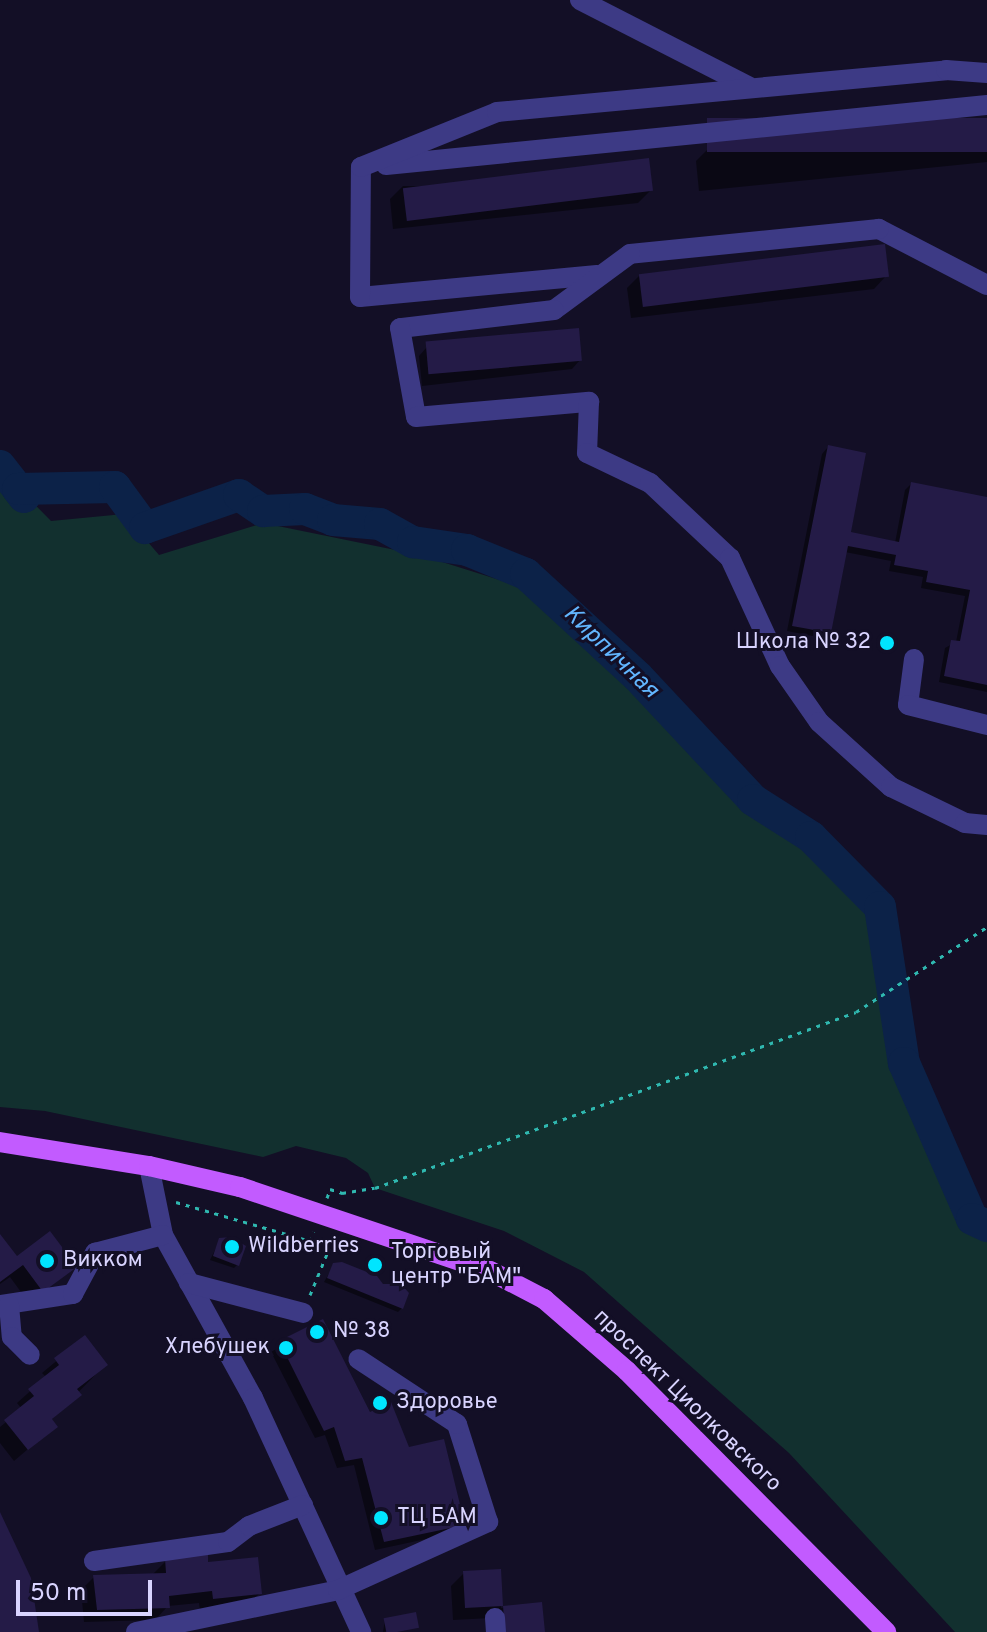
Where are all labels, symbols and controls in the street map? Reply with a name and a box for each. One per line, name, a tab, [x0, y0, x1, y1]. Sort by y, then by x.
water label: Кирпичная	[556, 600, 664, 706]
place label: Школа № 32	[736, 630, 871, 656]
marker: Школа № 32	[878, 634, 896, 652]
place label: Wildberries	[248, 1234, 359, 1260]
marker: Wildberries	[223, 1238, 241, 1256]
place label: Торговый центр "БАМ"	[391, 1239, 521, 1290]
place label: Викком	[63, 1248, 143, 1274]
marker: Викком	[38, 1252, 56, 1270]
marker: Торговый центр "БАМ"	[366, 1256, 384, 1274]
street label: проспект Циолковского	[587, 1304, 787, 1498]
place label: № 38	[333, 1319, 390, 1345]
marker: № 38	[308, 1323, 326, 1341]
place label: Хлебушек	[165, 1335, 270, 1361]
marker: Хлебушек	[277, 1339, 295, 1357]
place label: Здоровье	[396, 1390, 498, 1416]
marker: Здоровье	[371, 1394, 389, 1412]
place label: ТЦ БАМ	[397, 1505, 477, 1531]
marker: ТЦ БАМ	[372, 1509, 390, 1527]
scale bar	[20, 1564, 156, 1614]
text: 50 m	[30, 1579, 86, 1609]

